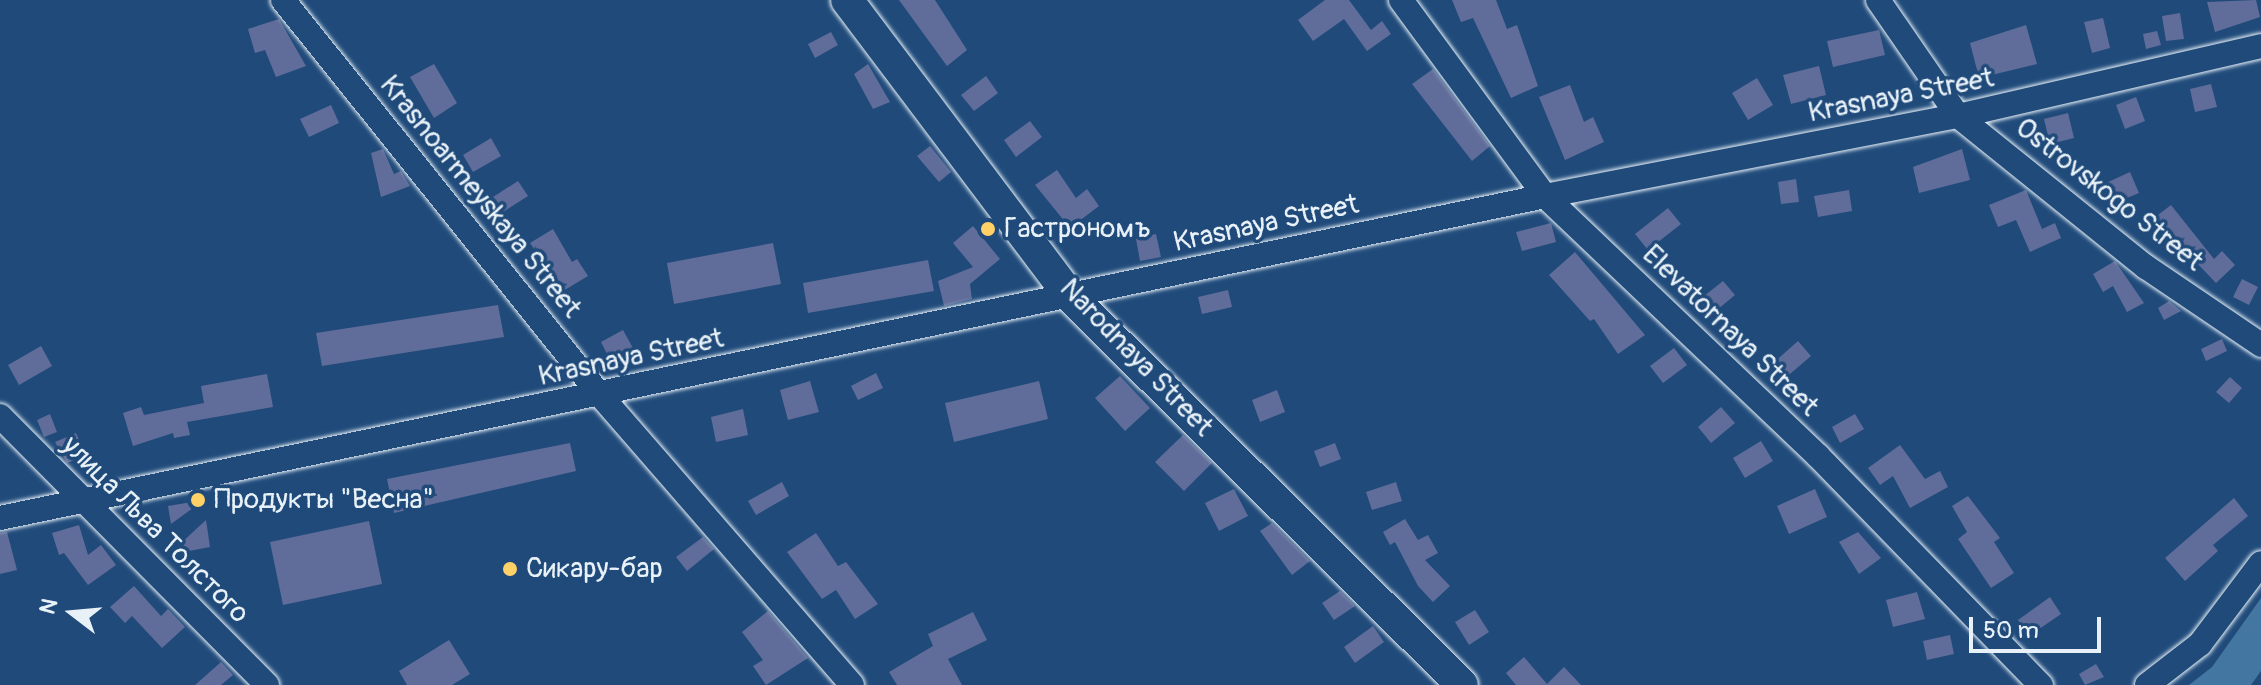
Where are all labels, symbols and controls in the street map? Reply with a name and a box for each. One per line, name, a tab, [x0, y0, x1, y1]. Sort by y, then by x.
street label: Krasnaya Street	[1805, 62, 1997, 130]
street label: Krasnoarmeyskaya Street	[372, 69, 588, 325]
street label: Ostrovskogo Street	[2008, 111, 2210, 279]
street label: Krasnaya Street	[1170, 188, 1362, 260]
place label: Гастрономъ	[1004, 212, 1151, 246]
marker: Гастрономъ	[979, 220, 997, 238]
street label: Elevatornaya Street	[1635, 238, 1825, 424]
street label: Narodnaya Street	[1052, 272, 1220, 444]
street label: Krasnaya Street	[535, 322, 727, 394]
street label: улица Льва Толстого	[54, 429, 256, 631]
place label: Продукты "Весна"	[214, 483, 434, 517]
marker: Продукты "Весна"	[189, 491, 207, 509]
place label: Сикару-бар	[526, 552, 663, 586]
marker: Сикару-бар	[501, 560, 519, 578]
north arrow	[32, 573, 112, 653]
text: N	[33, 595, 64, 617]
scale bar	[1973, 601, 2105, 651]
text: 50 m	[1983, 616, 2039, 645]

